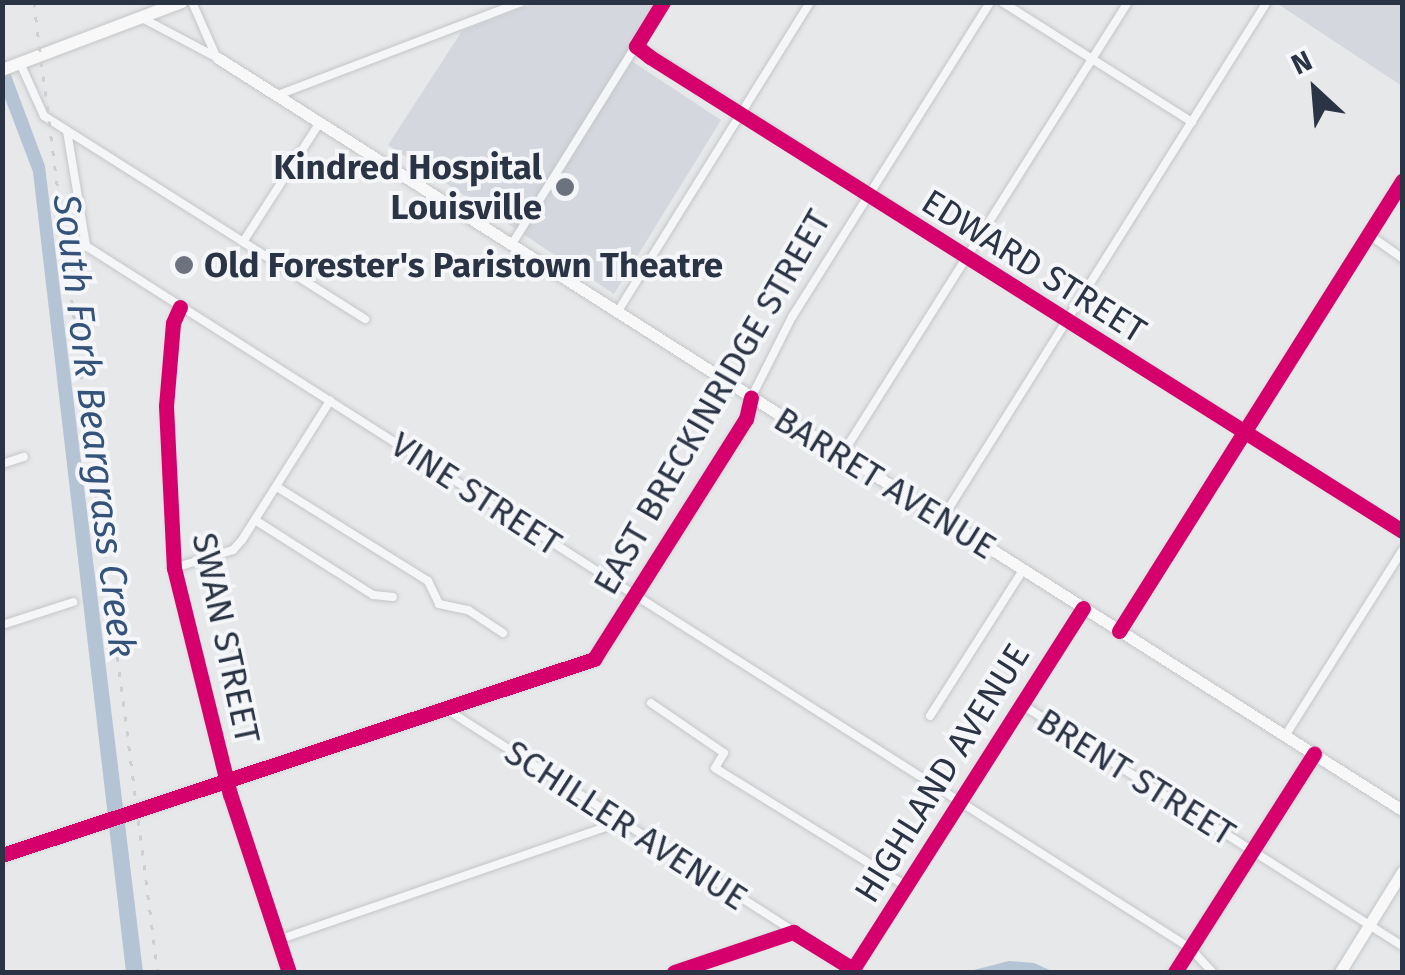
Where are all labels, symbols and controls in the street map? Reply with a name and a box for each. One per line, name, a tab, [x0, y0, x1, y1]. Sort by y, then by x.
north arrow	[1265, 40, 1365, 140]
text: N	[1286, 44, 1317, 81]
place label: Kindred Hospital Louisville	[273, 146, 542, 228]
marker: Kindred Hospital Louisville	[552, 174, 578, 200]
street label: EDWARD STREET	[914, 180, 1154, 352]
water label: South Fork Beargrass Creek	[43, 192, 145, 660]
street label: EAST BRECKINRIDGE STREET	[585, 202, 839, 602]
place label: Old Forester's Paristown Theatre	[204, 244, 723, 286]
marker: Old Forester's Paristown Theatre	[173, 254, 195, 276]
street label: BARRET AVENUE	[767, 398, 1003, 568]
street label: VINE STREET	[383, 423, 569, 565]
street label: SWAN STREET	[183, 529, 269, 747]
street label: HIGHLAND AVENUE	[846, 636, 1038, 910]
street label: BRENT STREET	[1029, 699, 1243, 855]
street label: SCHILLER AVENUE	[497, 731, 755, 919]

